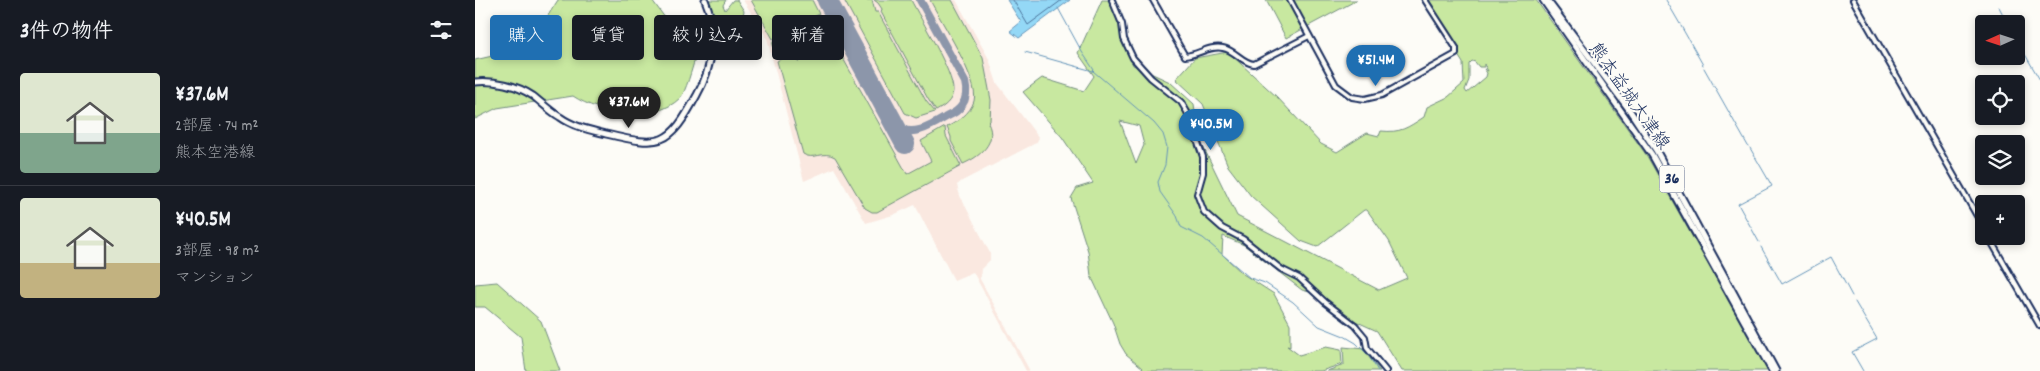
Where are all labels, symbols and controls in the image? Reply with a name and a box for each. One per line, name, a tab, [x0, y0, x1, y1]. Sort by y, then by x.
chip: 購入	[490, 15, 562, 60]
chip: 賃貸	[572, 15, 644, 60]
chip: 絞り込み	[654, 15, 762, 60]
chip: 新着	[772, 15, 844, 60]
north arrow	[1975, 15, 2025, 65]
map controls	[1975, 15, 2025, 245]
icon: filters	[427, 16, 455, 44]
text: 3件の物件	[20, 18, 113, 48]
street label: 熊本益城大津線	[1582, 38, 1674, 156]
pin: ¥51.4M	[1335, 44, 1417, 87]
text: ¥51.4M	[1357, 49, 1395, 72]
button: locate	[1975, 75, 2025, 125]
text: ¥37.6M	[175, 81, 229, 111]
pin: ¥37.6M	[588, 86, 670, 129]
text: ¥37.6M	[609, 91, 649, 114]
icon: home	[60, 93, 120, 153]
pin: ¥40.5M	[1170, 108, 1252, 151]
text: ¥40.5M	[1190, 113, 1232, 136]
text: 2部屋 · 74 m²	[175, 115, 258, 138]
button: layers	[1975, 135, 2025, 185]
text: 熊本空港線	[175, 142, 255, 165]
road number: 36	[1659, 165, 1685, 192]
button: +	[1975, 195, 2025, 245]
text: ¥40.5M	[175, 206, 231, 236]
icon: home	[60, 218, 120, 278]
text: 3部屋 · 98 m²	[175, 240, 259, 263]
text: マンション	[175, 267, 254, 290]

